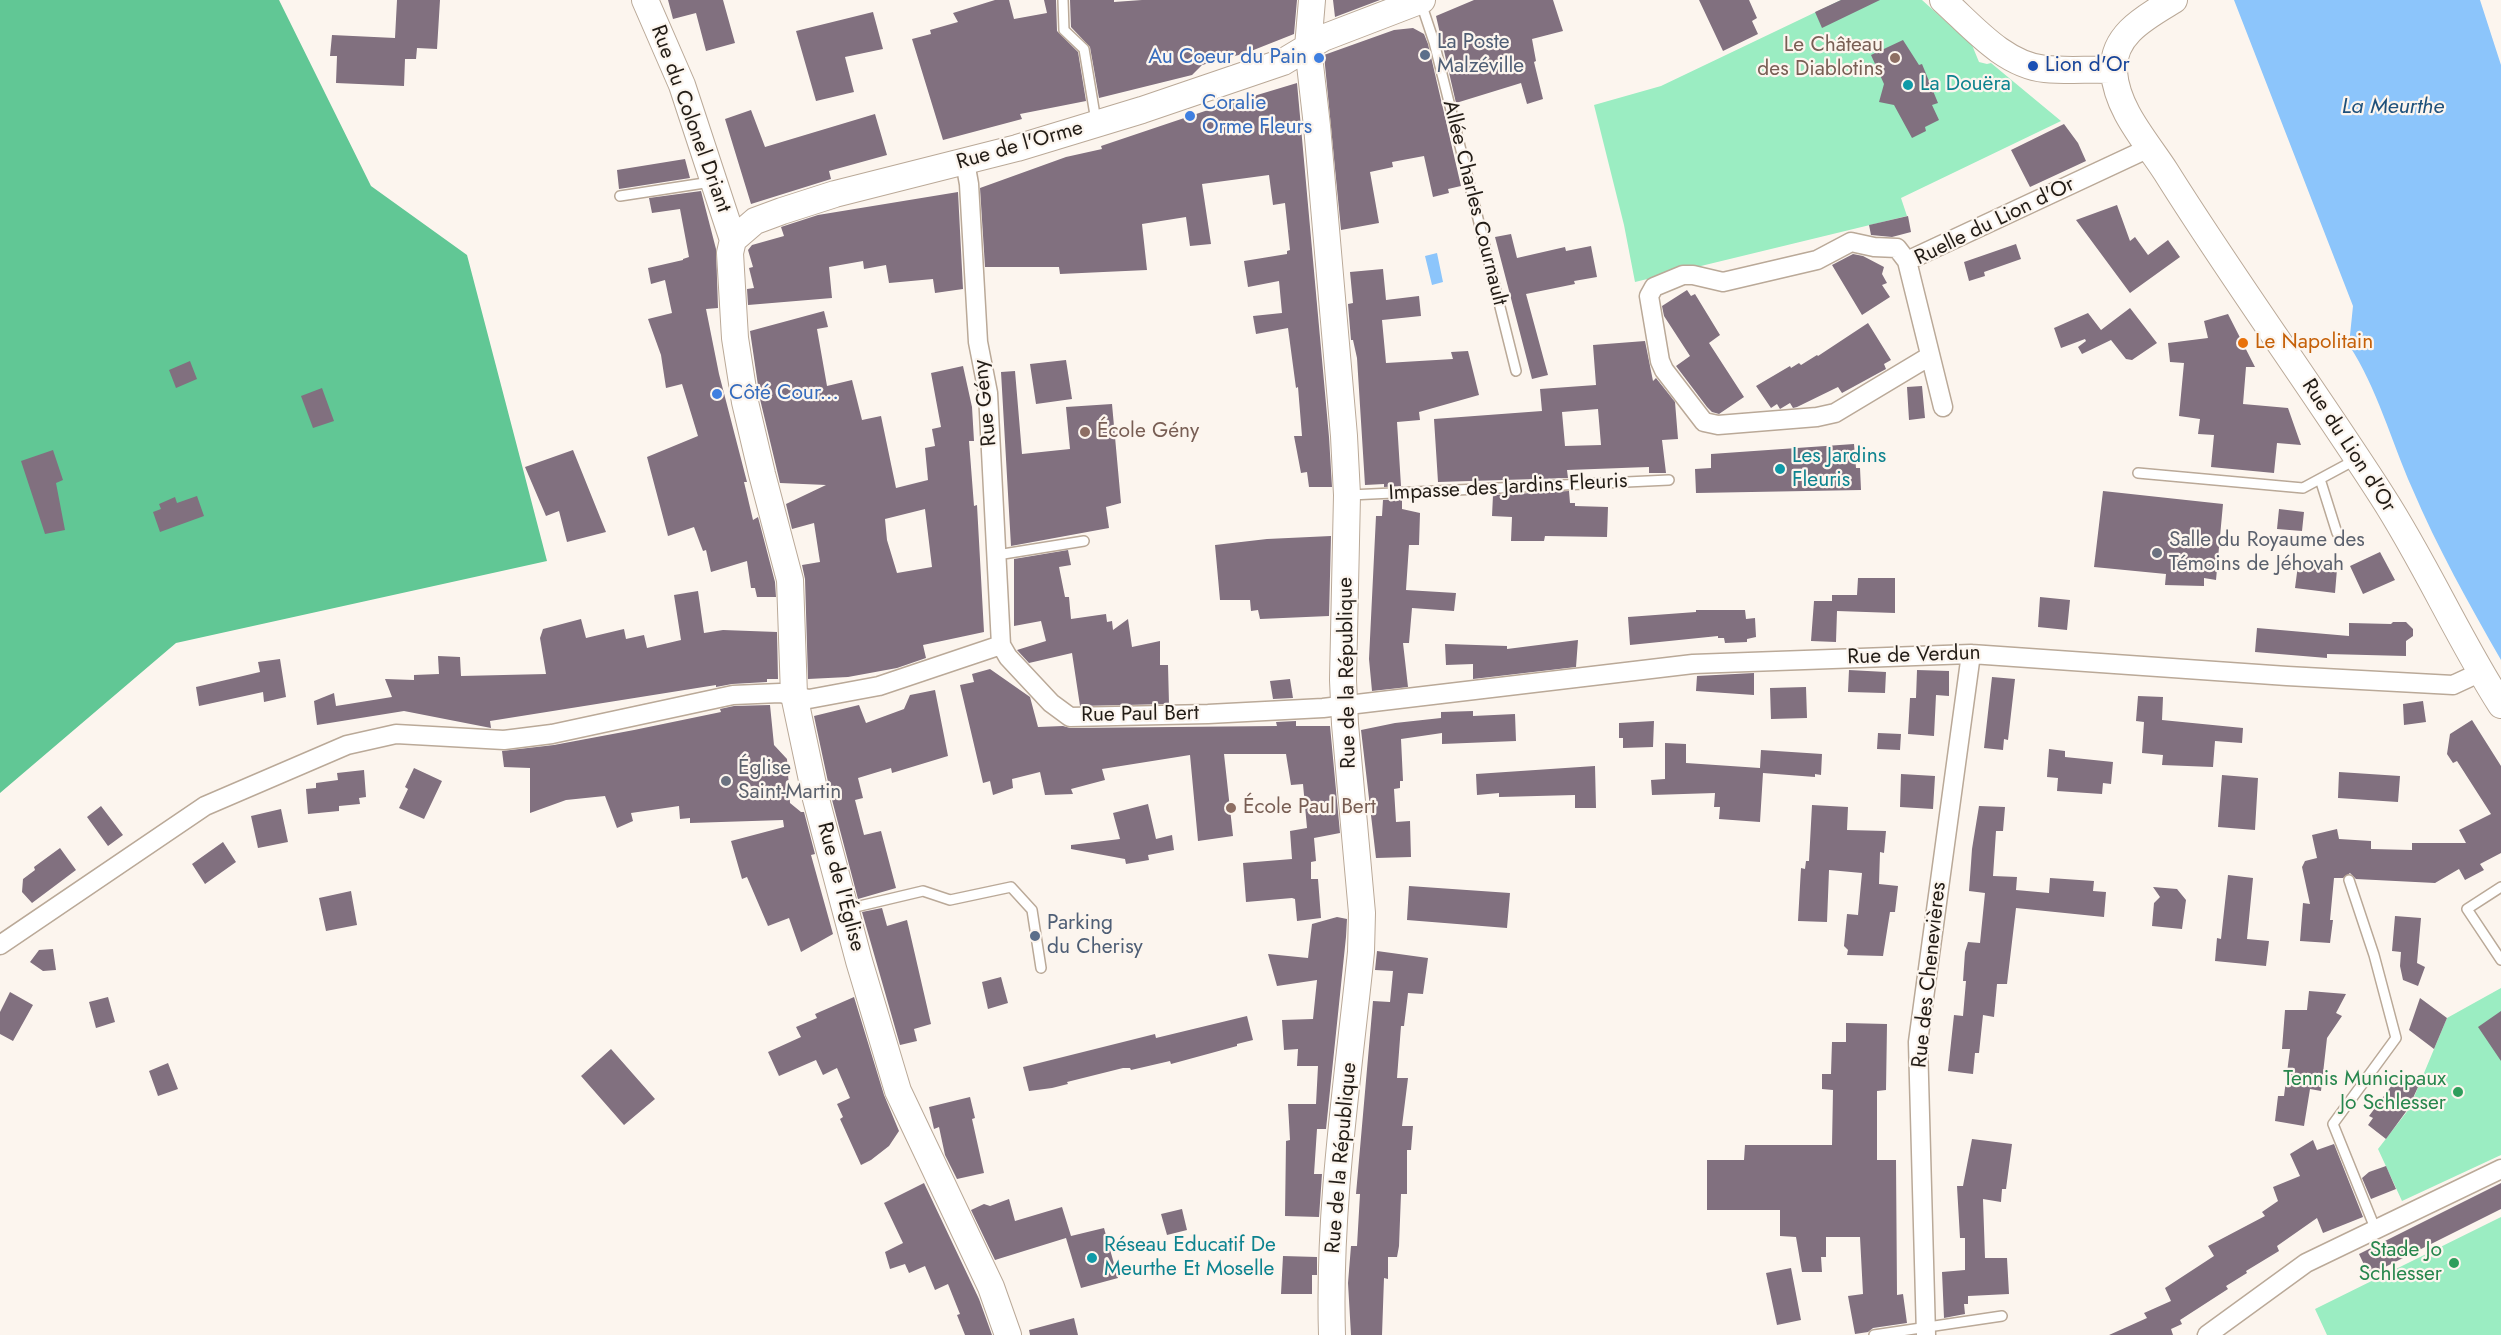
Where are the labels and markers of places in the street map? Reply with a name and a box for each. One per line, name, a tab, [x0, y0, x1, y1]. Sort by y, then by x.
place label: La Poste Malzéville	[1437, 30, 1524, 80]
place label: Le Château des Diablotins	[1757, 33, 1883, 83]
place label: Au Coeur du Pain	[1148, 45, 1307, 71]
marker: La Poste Malzéville	[1418, 48, 1432, 62]
marker: Au Coeur du Pain	[1312, 51, 1326, 65]
marker: Le Château des Diablotins	[1888, 51, 1902, 65]
place label: Lion d'Or	[2045, 53, 2130, 79]
marker: Lion d'Or	[2026, 59, 2040, 73]
place label: La Douëra	[1920, 72, 2011, 98]
marker: La Douëra	[1901, 78, 1915, 92]
place label: Coralie Orme Fleurs	[1202, 91, 1312, 141]
marker: Coralie Orme Fleurs	[1183, 109, 1197, 123]
place label: Le Napolitain	[2255, 330, 2373, 356]
marker: Le Napolitain	[2236, 336, 2250, 350]
place label: Côté Cour...	[729, 381, 839, 407]
marker: Côté Cour...	[710, 387, 724, 401]
place label: École Gény	[1097, 419, 1199, 445]
marker: École Gény	[1078, 425, 1092, 439]
place label: Les Jardins Fleuris	[1792, 444, 1886, 494]
marker: Les Jardins Fleuris	[1773, 462, 1787, 476]
place label: Salle du Royaume des Témoins de Jéhovah	[2169, 528, 2365, 578]
marker: Salle du Royaume des Témoins de Jéhovah	[2150, 546, 2164, 560]
place label: Église Saint-Martin	[738, 756, 841, 806]
marker: Église Saint-Martin	[719, 774, 733, 788]
place label: École Paul Bert	[1243, 795, 1376, 821]
marker: École Paul Bert	[1224, 801, 1238, 815]
place label: Parking du Cherisy	[1047, 911, 1143, 961]
marker: Parking du Cherisy	[1028, 929, 1042, 943]
place label: Tennis Municipaux Jo Schlesser	[2283, 1067, 2446, 1117]
marker: Tennis Municipaux Jo Schlesser	[2451, 1085, 2465, 1099]
place label: Réseau Educatif De Meurthe Et Moselle	[1104, 1233, 1276, 1283]
place label: Stade Jo Schlesser	[2359, 1238, 2442, 1288]
marker: Réseau Educatif De Meurthe Et Moselle	[1085, 1251, 1099, 1265]
marker: Stade Jo Schlesser	[2447, 1256, 2461, 1270]

